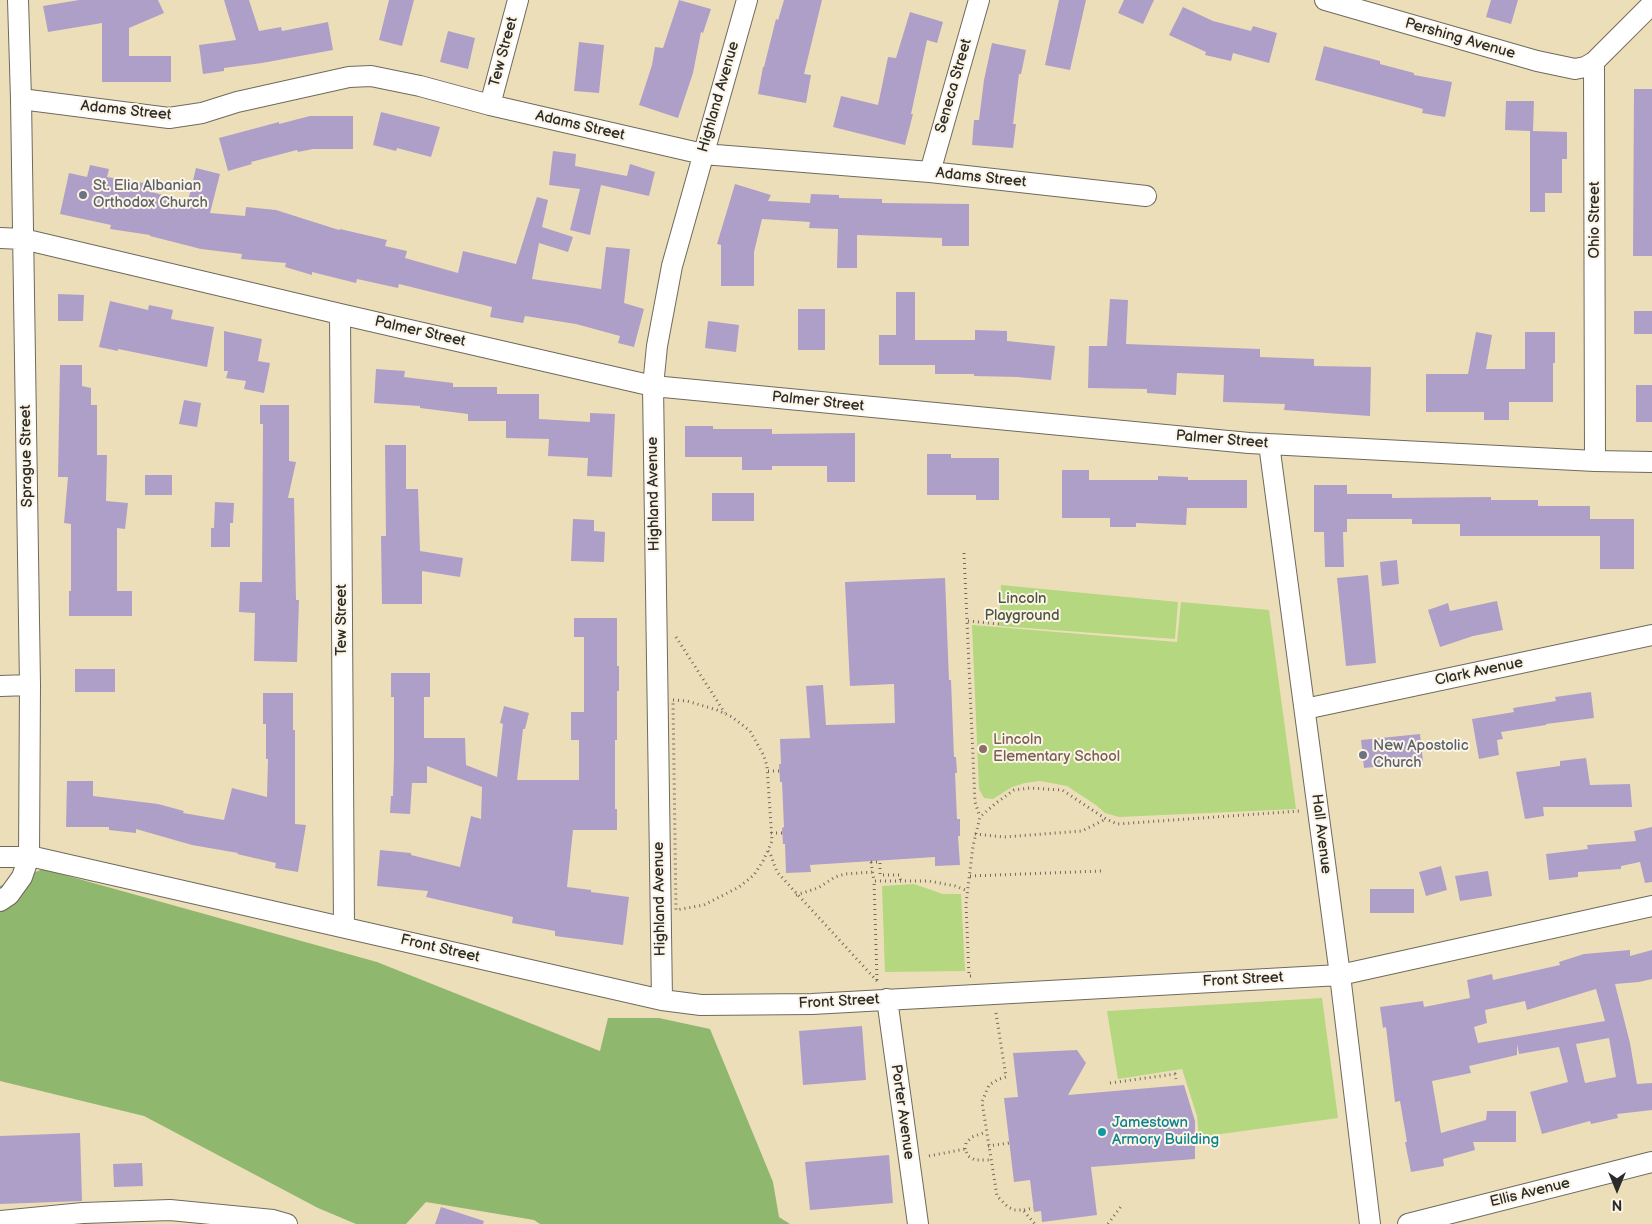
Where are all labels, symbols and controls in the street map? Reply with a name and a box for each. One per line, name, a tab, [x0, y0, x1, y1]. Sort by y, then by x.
street label: Tew Street	[486, 15, 522, 89]
street label: Pershing Avenue	[1403, 15, 1517, 63]
street label: Seneca Street	[932, 37, 976, 135]
street label: Highland Avenue	[695, 39, 743, 155]
street label: Adams Street	[80, 97, 172, 125]
street label: Adams Street	[534, 107, 626, 145]
street label: Adams Street	[935, 164, 1027, 192]
place label: St. Elia Albanian Orthodox Church	[93, 177, 208, 212]
street label: Ohio Street	[1586, 182, 1604, 258]
marker: St. Elia Albanian Orthodox Church	[77, 189, 89, 201]
street label: Palmer Street	[373, 313, 467, 351]
street label: Palmer Street	[771, 388, 865, 416]
street label: Sprague Street	[17, 405, 37, 507]
street label: Palmer Street	[1175, 427, 1269, 453]
street label: Highland Avenue	[644, 437, 664, 551]
street label: Tew Street	[333, 584, 351, 656]
park label: Lincoln Playground	[984, 590, 1060, 625]
street label: Clark Avenue	[1433, 654, 1525, 690]
place label: Lincoln Elementary School	[993, 731, 1120, 766]
place label: New Apostolic Church	[1373, 737, 1469, 772]
marker: Lincoln Elementary School	[977, 743, 989, 755]
marker: New Apostolic Church	[1357, 749, 1369, 761]
street label: Hall Avenue	[1307, 793, 1335, 875]
street label: Highland Avenue	[650, 842, 670, 956]
street label: Front Street	[399, 931, 481, 967]
street label: Front Street	[1202, 969, 1284, 991]
street label: Front Street	[798, 991, 880, 1013]
street label: Porter Avenue	[886, 1063, 918, 1161]
place label: Jamestown Armory Building	[1112, 1114, 1219, 1149]
marker: Jamestown Armory Building	[1096, 1126, 1108, 1138]
north arrow	[1592, 1164, 1642, 1214]
street label: Ellis Avenue	[1488, 1174, 1572, 1212]
text: N	[1612, 1196, 1622, 1213]

